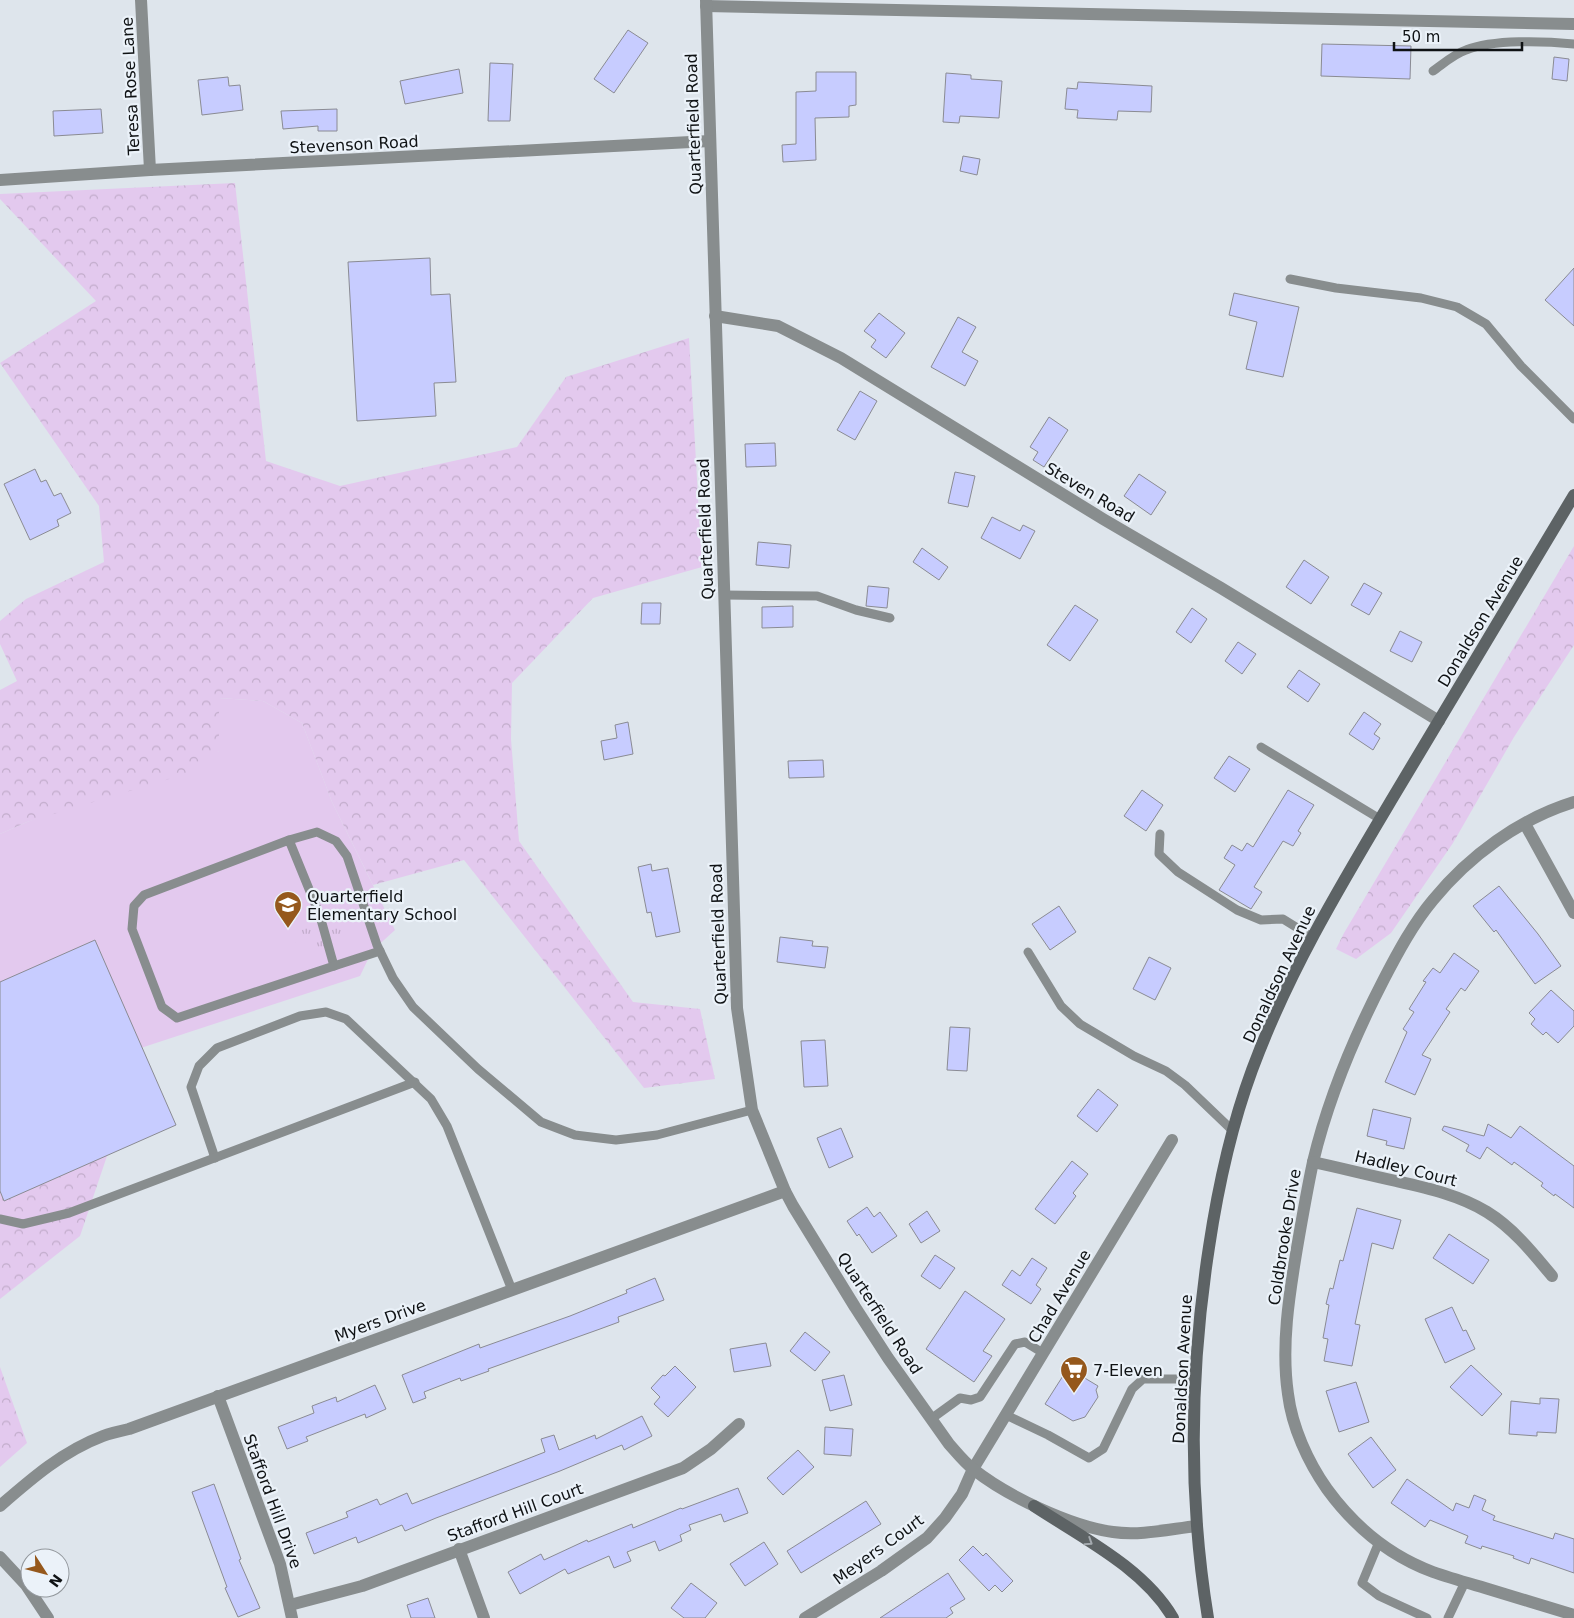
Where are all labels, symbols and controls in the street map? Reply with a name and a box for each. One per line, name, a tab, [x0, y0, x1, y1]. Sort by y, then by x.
street label: Teresa Rose Lane	[117, 16, 144, 157]
scale bar	[1394, 20, 1522, 52]
text: 50 m	[1402, 28, 1440, 46]
street label: Quarterfield Road	[682, 53, 705, 195]
street label: Stevenson Road	[289, 132, 419, 157]
street label: Quarterfield Road	[694, 458, 717, 600]
street label: Steven Road	[1042, 458, 1138, 527]
street label: Donaldson Avenue	[1434, 552, 1527, 690]
street label: Quarterfield Road	[707, 863, 730, 1005]
place label: Quarterfield Elementary School	[307, 887, 457, 924]
school or university icon: Quarterfield Elementary School	[273, 890, 303, 929]
street label: Donaldson Avenue	[1239, 902, 1320, 1046]
street label: Hadley Court	[1353, 1147, 1459, 1190]
street label: Coldbrooke Drive	[1264, 1168, 1305, 1307]
street label: Chad Avenue	[1024, 1246, 1095, 1346]
street label: Quarterfield Road	[833, 1249, 926, 1378]
street label: Donaldson Avenue	[1169, 1294, 1196, 1444]
street label: Myers Drive	[332, 1295, 428, 1346]
supermarket icon: 7-Eleven	[1059, 1355, 1089, 1394]
place label: 7-Eleven	[1093, 1361, 1163, 1380]
street label: Stafford Hill Drive	[239, 1431, 306, 1571]
street label: Stafford Hill Court	[445, 1479, 586, 1546]
street label: Meyers Court	[829, 1510, 927, 1589]
one-way arrow	[1084, 1535, 1093, 1545]
north arrow	[20, 1548, 70, 1598]
text: N	[46, 1571, 65, 1590]

